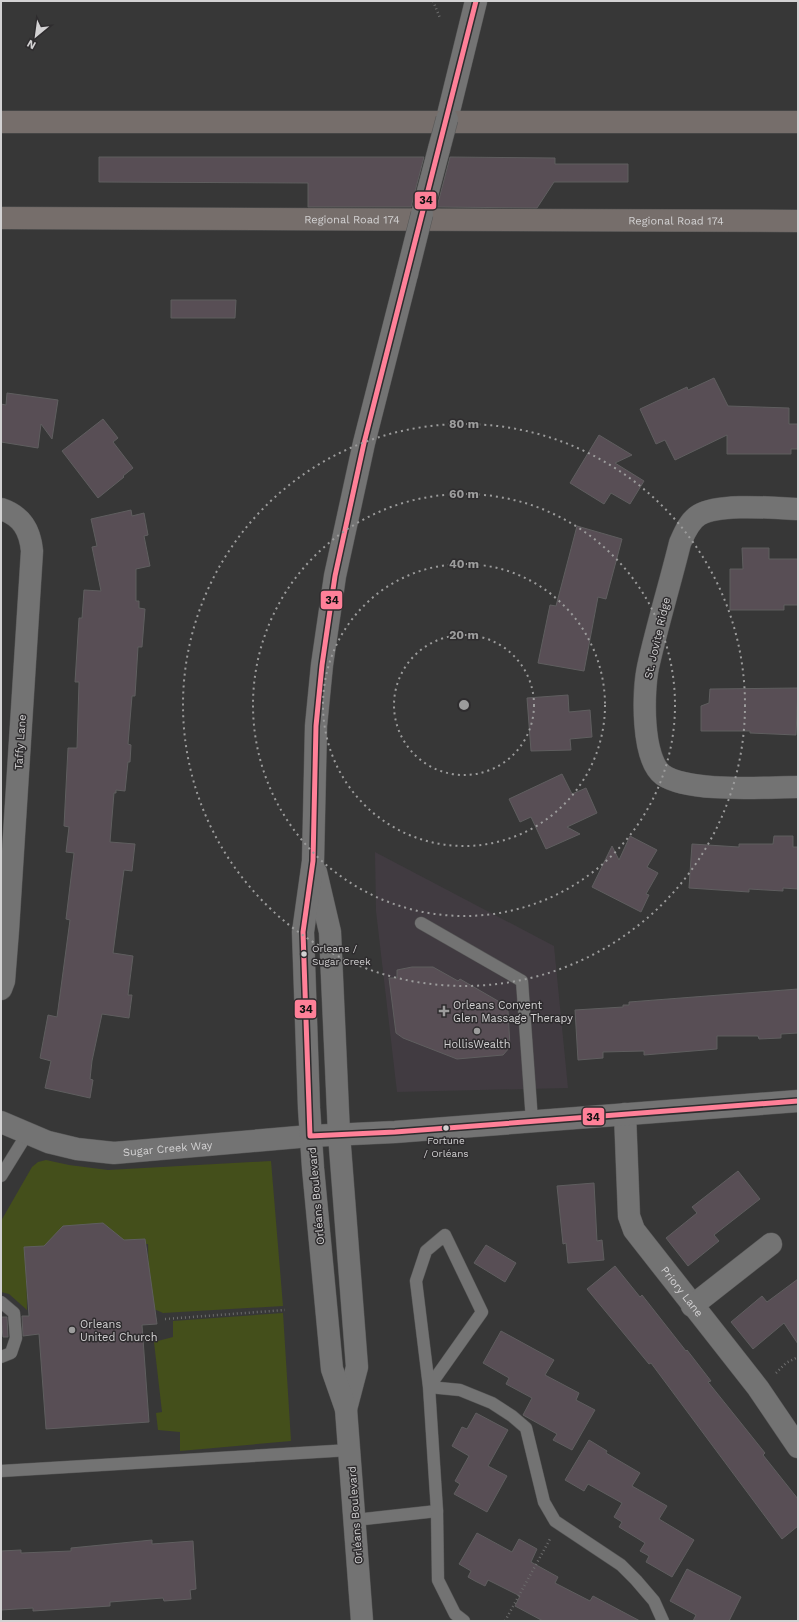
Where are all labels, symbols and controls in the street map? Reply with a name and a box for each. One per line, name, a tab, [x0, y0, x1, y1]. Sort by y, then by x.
north arrow	[16, 16, 56, 56]
text: N	[25, 37, 38, 52]
line badge: 34	[414, 191, 437, 210]
text: 34	[419, 194, 433, 207]
street label: Regional Road 174	[304, 213, 400, 227]
street label: Regional Road 174	[628, 214, 724, 228]
text: 80 m	[449, 417, 479, 431]
text: 60 m	[449, 487, 479, 501]
text: 40 m	[449, 557, 479, 571]
line badge: 34	[320, 590, 343, 610]
text: 34	[325, 594, 339, 607]
street label: St. Jovite Ridge	[642, 596, 673, 680]
text: 20 m	[449, 628, 479, 642]
centre of rings	[457, 698, 471, 712]
street label: Taffy Lane	[12, 714, 29, 770]
place label: Orleans / Sugar Creek	[312, 943, 371, 967]
marker: Orleans / Sugar Creek	[299, 949, 309, 959]
line badge: 34	[294, 999, 317, 1019]
place label: Orleans Convent Glen Massage Therapy	[453, 999, 573, 1025]
text: 34	[299, 1003, 313, 1016]
marker: Orleans Convent Glen Massage Therapy	[438, 1005, 450, 1017]
marker: HollisWealth	[472, 1026, 482, 1036]
place label: HollisWealth	[443, 1038, 511, 1051]
line badge: 34	[582, 1107, 605, 1126]
text: 34	[586, 1111, 600, 1124]
marker: Fortune / Orléans	[441, 1123, 451, 1133]
place label: Fortune / Orléans	[423, 1135, 469, 1159]
street label: Sugar Creek Way	[122, 1138, 213, 1159]
street label: Orléans Boulevard	[306, 1147, 327, 1245]
street label: Priory Lane	[658, 1264, 706, 1319]
place label: Orleans United Church	[80, 1318, 158, 1344]
marker: Orleans United Church	[67, 1325, 77, 1335]
street label: Orléans Boulevard	[346, 1466, 365, 1564]

